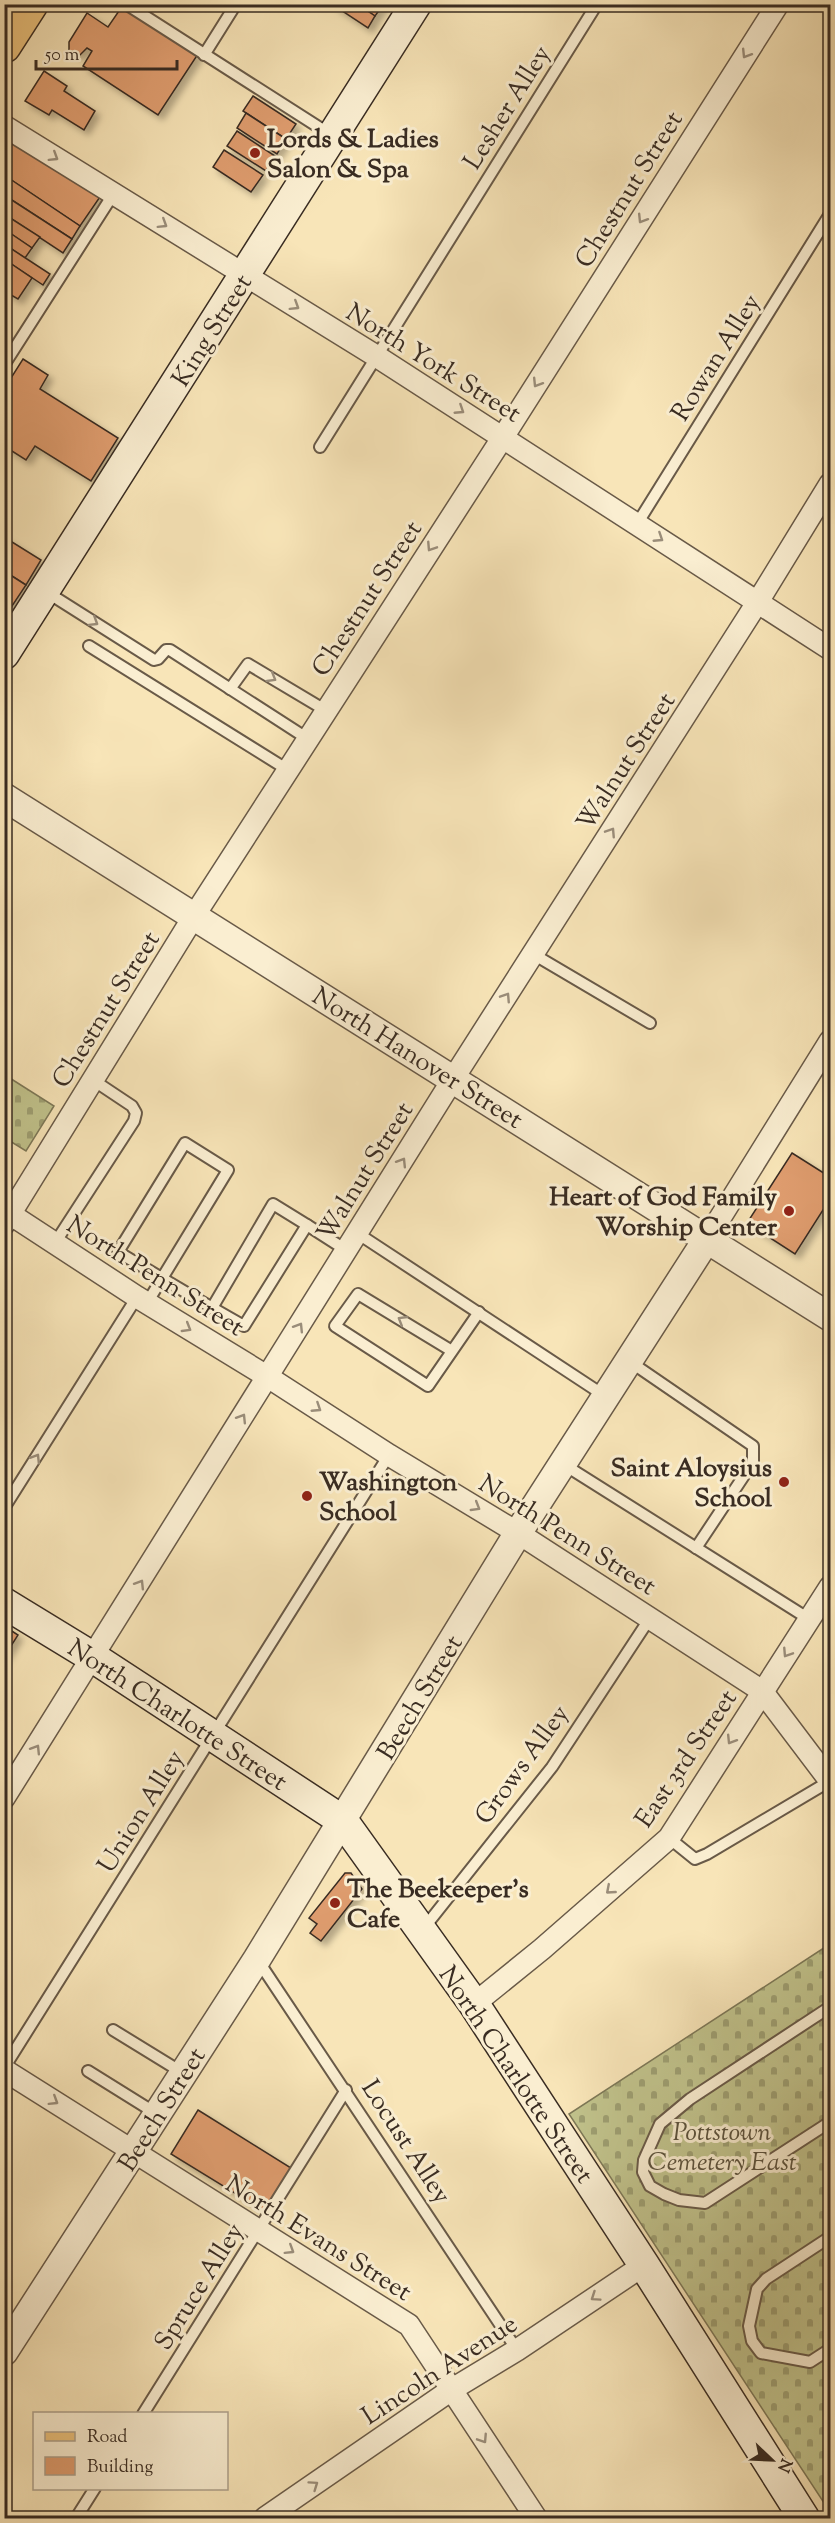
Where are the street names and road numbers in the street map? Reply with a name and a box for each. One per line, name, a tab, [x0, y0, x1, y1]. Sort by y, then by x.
street label: Lesher Alley	[455, 39, 561, 178]
street label: Chestnut Street	[567, 105, 693, 276]
street label: King Street	[164, 268, 262, 395]
street label: Rowan Alley	[663, 288, 771, 429]
street label: North York Street	[338, 295, 528, 433]
street label: Chestnut Street	[304, 514, 432, 684]
street label: Walnut Street	[568, 686, 686, 839]
street label: Chestnut Street	[44, 925, 170, 1096]
street label: North Hanover Street	[304, 979, 529, 1139]
street label: Walnut Street	[309, 1095, 424, 1249]
street label: North Penn Street	[59, 1208, 251, 1347]
street label: North Penn Street	[471, 1467, 663, 1606]
street label: Beech Street	[369, 1629, 473, 1768]
street label: North Charlotte Street	[60, 1631, 294, 1801]
street label: East 3rd Street	[627, 1683, 747, 1836]
street label: Grows Alley	[467, 1698, 579, 1833]
street label: Union Alley	[90, 1744, 195, 1881]
street label: North Charlotte Street	[428, 1959, 602, 2192]
street label: Beech Street	[110, 2041, 216, 2180]
street label: Locust Alley	[351, 2073, 459, 2212]
street label: North Evans Street	[217, 2167, 418, 2311]
street label: Spruce Alley	[146, 2216, 254, 2358]
street label: Lincoln Avenue	[355, 2307, 526, 2435]

